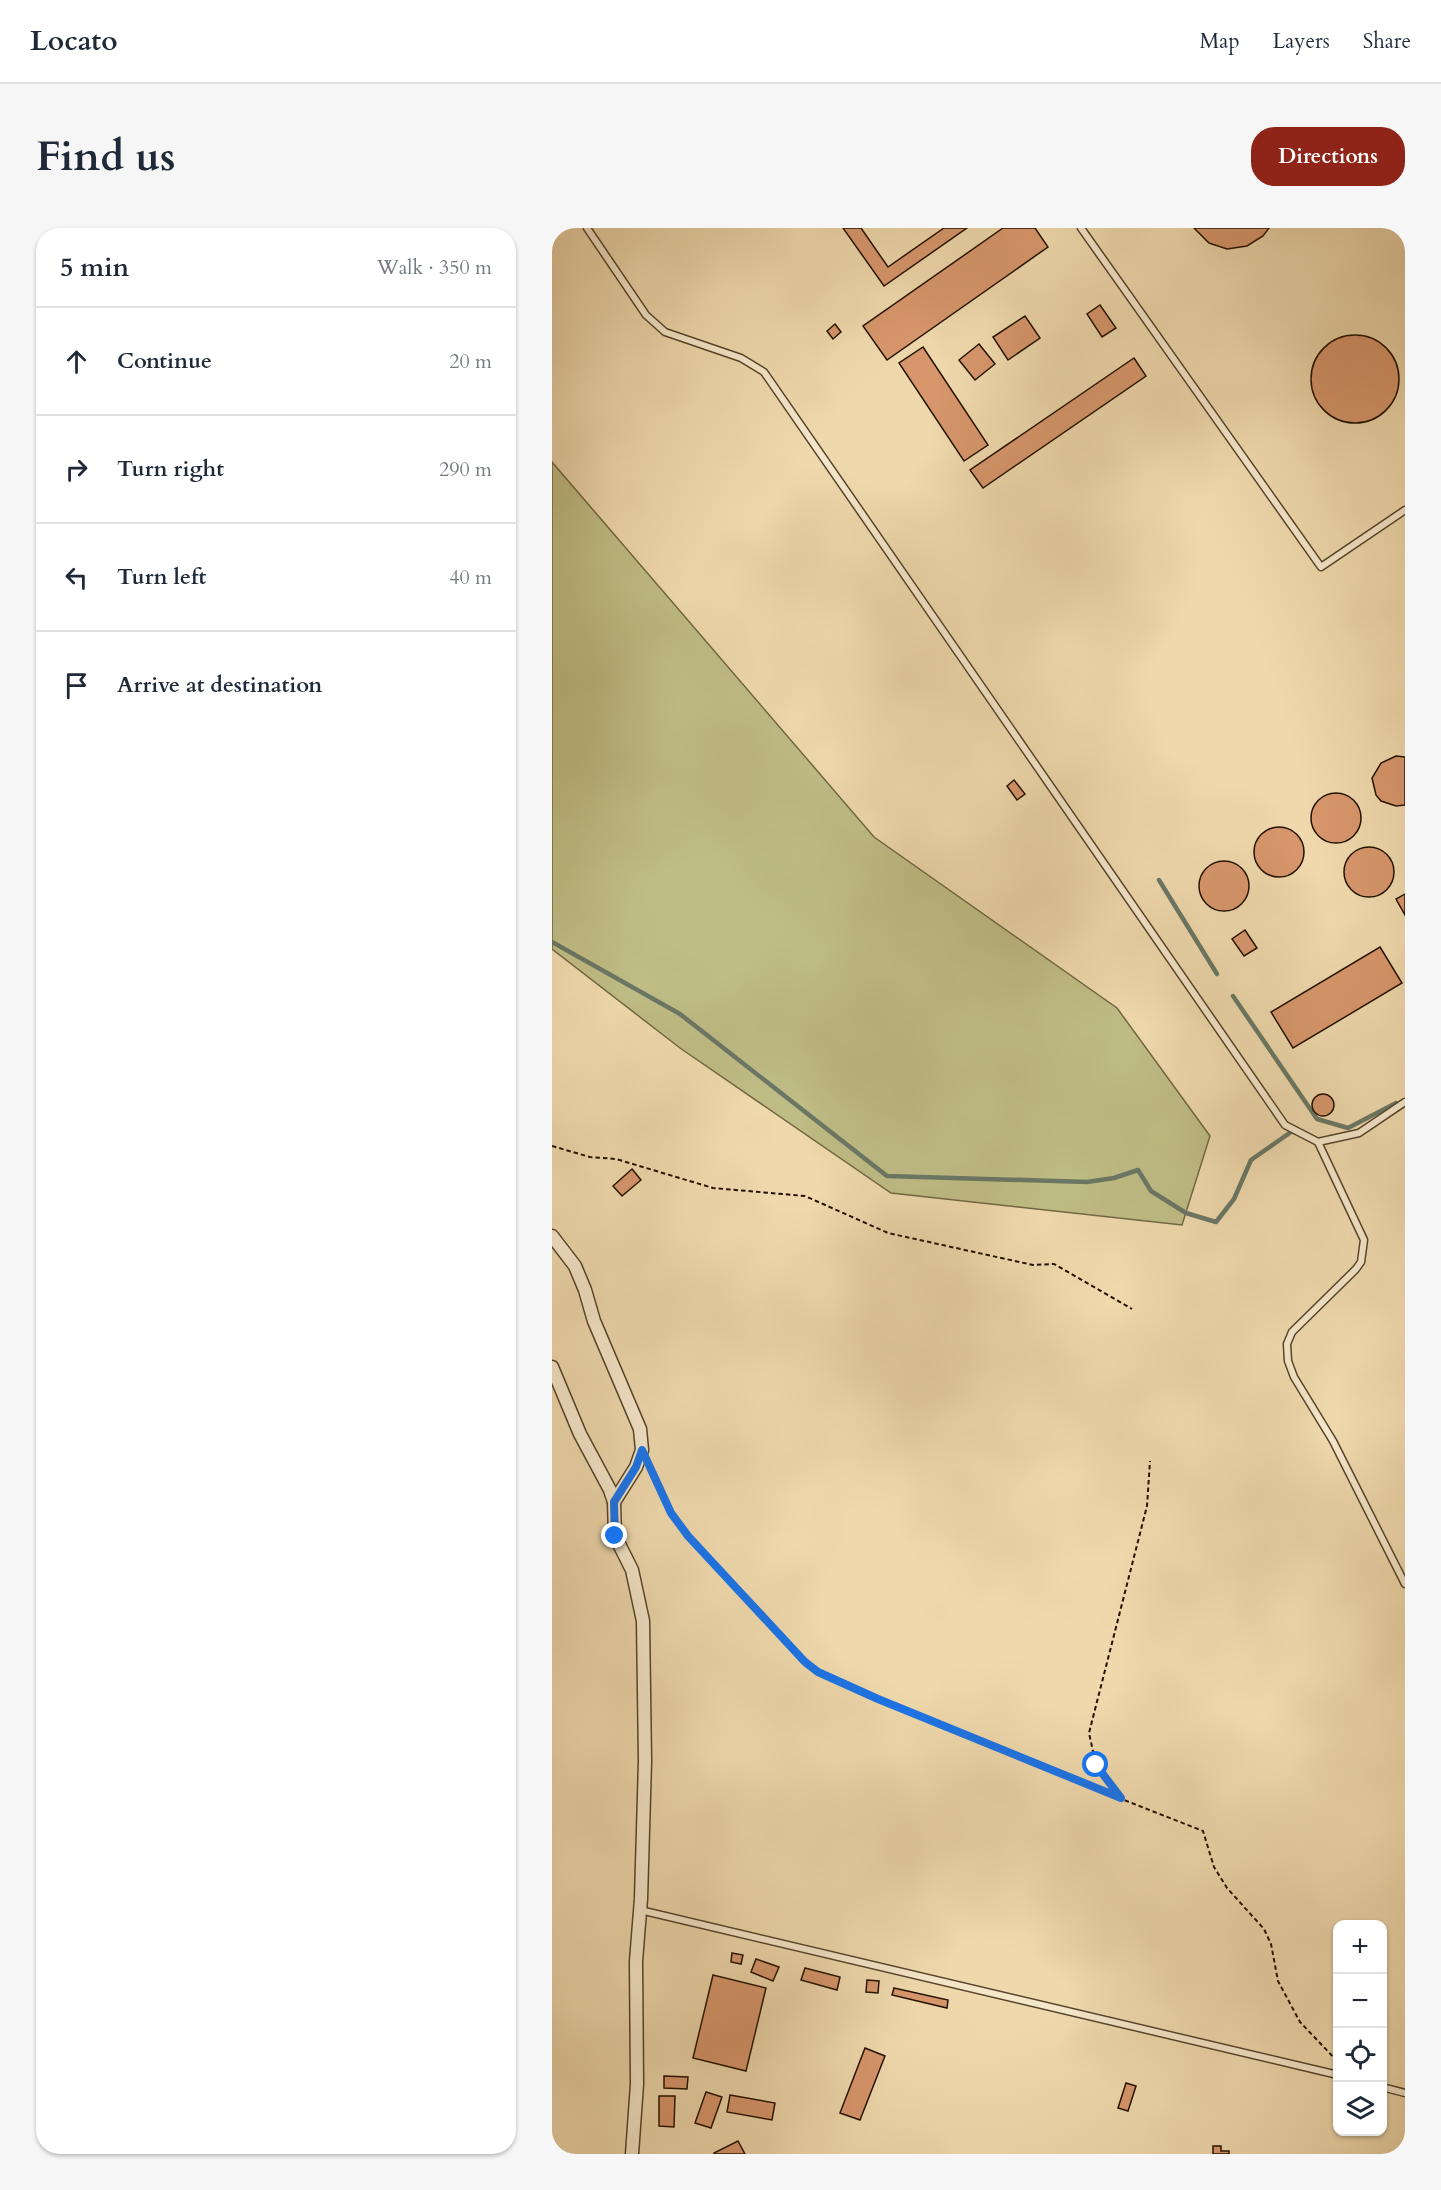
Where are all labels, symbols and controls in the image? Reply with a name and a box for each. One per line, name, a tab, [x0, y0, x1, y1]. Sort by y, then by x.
text: Locato	[30, 22, 118, 60]
text: Map	[1200, 27, 1240, 56]
text: Layers	[1273, 27, 1330, 56]
text: Share	[1363, 27, 1411, 56]
button: Directions	[1251, 127, 1405, 186]
text: Find us	[36, 128, 176, 185]
text: 5 min	[60, 250, 129, 285]
text: Walk · 350 m	[377, 254, 492, 281]
icon: ahead	[60, 345, 93, 378]
text: Continue	[117, 346, 212, 376]
text: 20 m	[449, 348, 492, 375]
icon: right	[60, 453, 93, 486]
text: Turn right	[117, 454, 224, 484]
text: 290 m	[439, 456, 492, 483]
icon: left	[60, 561, 93, 594]
text: Turn left	[117, 562, 206, 592]
text: 40 m	[449, 564, 492, 591]
icon: arrive	[60, 669, 93, 702]
text: Arrive at destination	[117, 670, 322, 700]
route end	[601, 1522, 627, 1548]
route start	[1082, 1751, 1108, 1777]
map controls	[1333, 1920, 1387, 2136]
button: +	[1333, 1920, 1387, 1974]
button: −	[1333, 1974, 1387, 2028]
button: locate	[1333, 2028, 1387, 2082]
button: layers	[1333, 2082, 1387, 2136]

